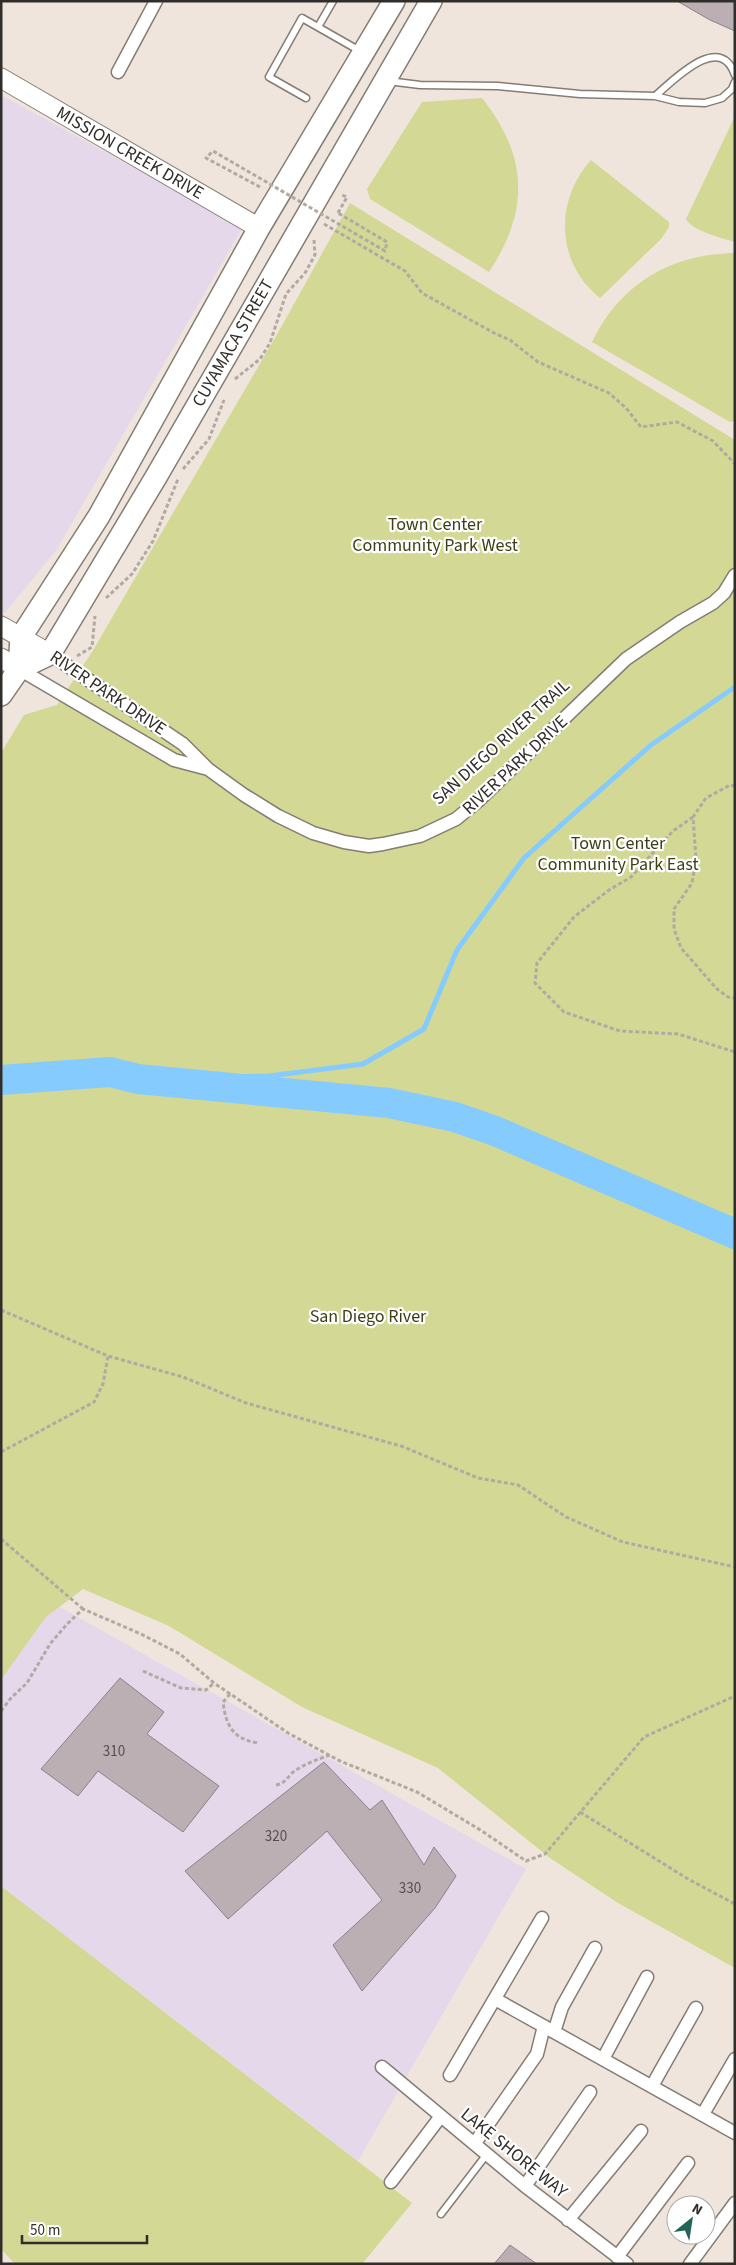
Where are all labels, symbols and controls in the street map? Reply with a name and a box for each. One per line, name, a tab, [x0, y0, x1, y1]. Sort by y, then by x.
street label: MISSION CREEK DRIVE	[51, 100, 209, 206]
street label: CUYAMACA STREET	[186, 274, 280, 411]
park label: Town Center Community Park West	[352, 512, 518, 558]
street label: RIVER PARK DRIVE	[45, 645, 171, 741]
street label: SAN DIEGO RIVER TRAIL	[427, 673, 575, 811]
street label: RIVER PARK DRIVE	[457, 710, 573, 820]
park label: Town Center Community Park East	[537, 831, 699, 877]
park label: San Diego River	[310, 1304, 427, 1329]
house number: 310	[103, 1741, 125, 1762]
house number: 320	[265, 1826, 287, 1847]
house number: 330	[399, 1878, 421, 1899]
street label: LAKE SHORE WAY	[455, 2102, 573, 2204]
north arrow	[666, 2195, 716, 2245]
text: N	[688, 2199, 706, 2221]
scale bar	[22, 2212, 148, 2244]
text: 50 m	[30, 2220, 60, 2241]

